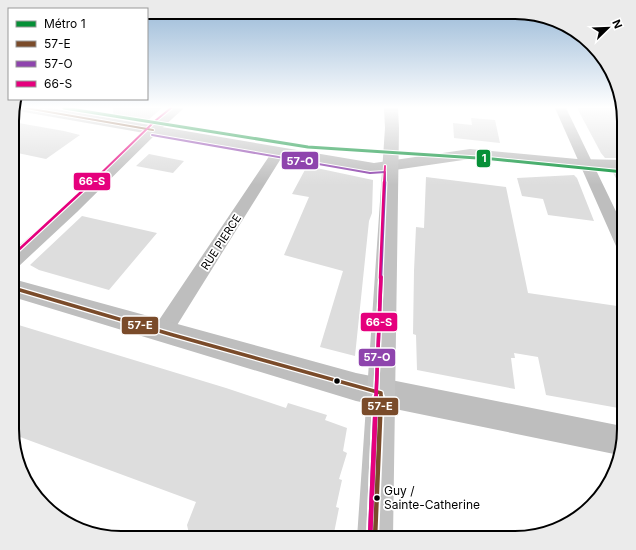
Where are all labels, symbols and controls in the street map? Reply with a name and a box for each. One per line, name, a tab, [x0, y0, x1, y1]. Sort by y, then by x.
legend	[8, 8, 148, 100]
north arrow	[588, 8, 628, 48]
text: Métro 1	[44, 16, 86, 31]
text: N	[609, 17, 625, 31]
text: 57-E	[44, 36, 71, 51]
text: 57-O	[44, 56, 73, 71]
text: 66-S	[44, 76, 72, 91]
line badge: 1	[476, 149, 491, 168]
line badge: 57-O	[281, 151, 319, 170]
text: 1	[482, 151, 487, 165]
text: 57-O	[286, 154, 314, 168]
line badge: 66-S	[73, 172, 111, 191]
text: 66-S	[79, 174, 105, 188]
street label: RUE PIERCE	[198, 212, 244, 272]
line badge: 66-S	[360, 312, 398, 332]
text: 66-S	[366, 315, 392, 329]
line badge: 57-E	[121, 316, 159, 335]
text: 57-E	[127, 318, 153, 332]
line badge: 57-O	[358, 348, 396, 367]
text: 57-O	[363, 350, 391, 364]
unlabelled marker	[332, 376, 342, 386]
line badge: 57-E	[361, 397, 399, 416]
text: 57-E	[367, 399, 393, 413]
place label: Guy / Sainte-Catherine	[384, 483, 480, 512]
marker: Guy / Sainte-Catherine	[372, 493, 382, 503]

